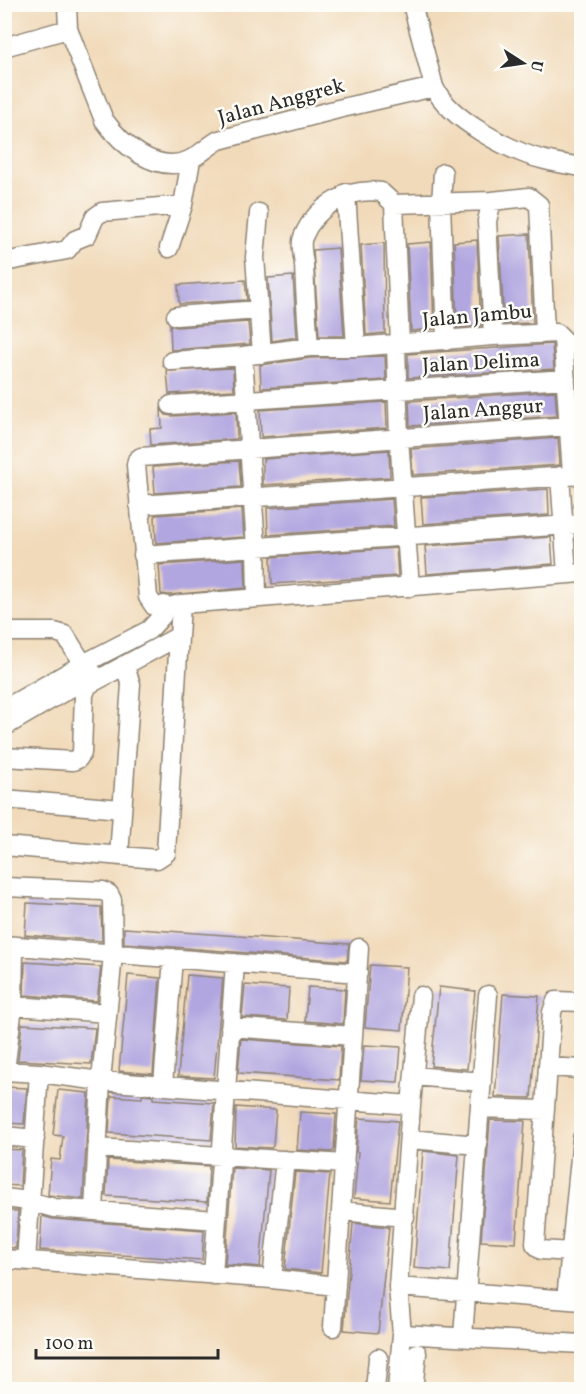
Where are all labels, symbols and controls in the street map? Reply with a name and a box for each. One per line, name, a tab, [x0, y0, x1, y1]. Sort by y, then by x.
north arrow	[493, 33, 553, 93]
text: U	[524, 58, 548, 73]
street label: Jalan Anggrek	[215, 72, 348, 133]
street label: Jalan Jambu	[421, 297, 533, 336]
street label: Jalan Delima	[422, 346, 541, 381]
street label: Jalan Anggur	[422, 392, 544, 429]
scale bar	[36, 1322, 218, 1360]
text: 100 m	[45, 1332, 94, 1357]

